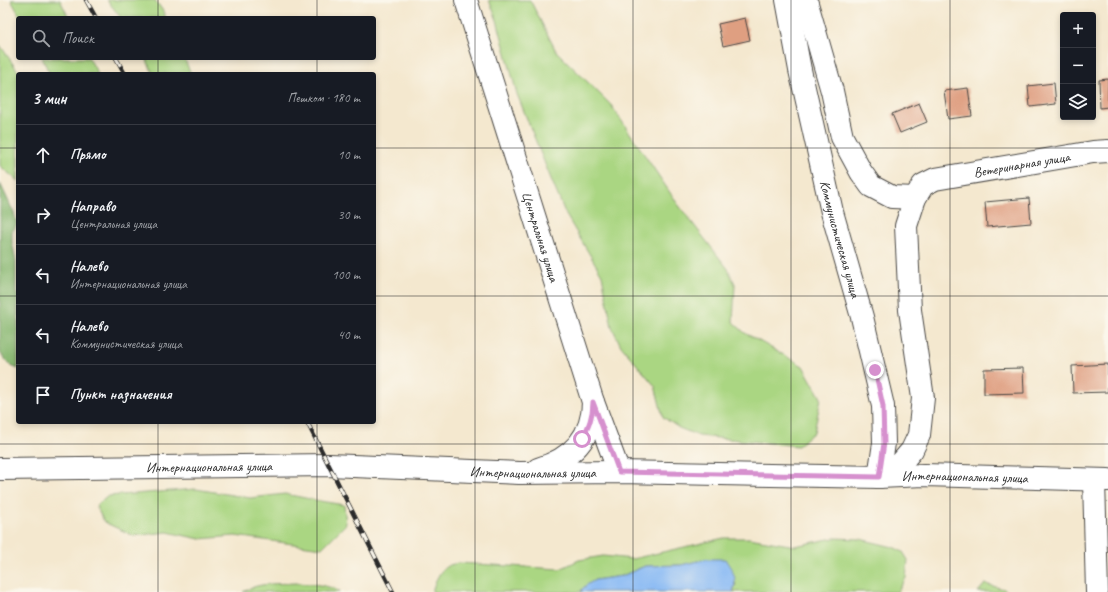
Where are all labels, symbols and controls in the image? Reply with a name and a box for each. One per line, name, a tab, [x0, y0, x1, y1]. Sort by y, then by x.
map controls	[1060, 12, 1096, 120]
button: +	[1060, 12, 1096, 48]
search box	[16, 16, 376, 60]
icon: search	[30, 27, 52, 49]
text: Поиск	[62, 29, 94, 48]
button: −	[1060, 48, 1096, 84]
button: layers	[1060, 84, 1096, 120]
text: 3 мин	[32, 88, 67, 109]
text: Пешком · 180 m	[287, 90, 360, 106]
icon: ahead	[32, 144, 54, 166]
text: Прямо	[70, 145, 106, 164]
text: 10 m	[338, 147, 360, 163]
street label: Ветеринарная улица	[972, 148, 1072, 181]
street label: Коммунистическая улица	[816, 179, 864, 300]
street label: Центральная улица	[518, 189, 563, 285]
text: Направо	[70, 197, 116, 216]
icon: right	[32, 204, 54, 226]
text: 30 m	[338, 207, 360, 223]
text: Центральная улица	[70, 216, 157, 232]
text: Налево	[70, 257, 108, 276]
icon: left	[32, 264, 54, 286]
text: 100 m	[332, 267, 360, 283]
text: Интернациональная улица	[70, 276, 187, 292]
text: Налево	[70, 317, 108, 336]
icon: left	[32, 324, 54, 346]
text: 40 m	[338, 327, 360, 343]
text: Коммунистическая улица	[70, 336, 182, 352]
route end	[866, 361, 884, 379]
icon: arrive	[32, 384, 54, 406]
text: Пункт назначения	[70, 385, 172, 404]
route start	[573, 430, 591, 448]
street label: Интернациональная улица	[146, 458, 273, 476]
street label: Интернациональная улица	[469, 463, 597, 482]
street label: Интернациональная улица	[901, 467, 1029, 487]

